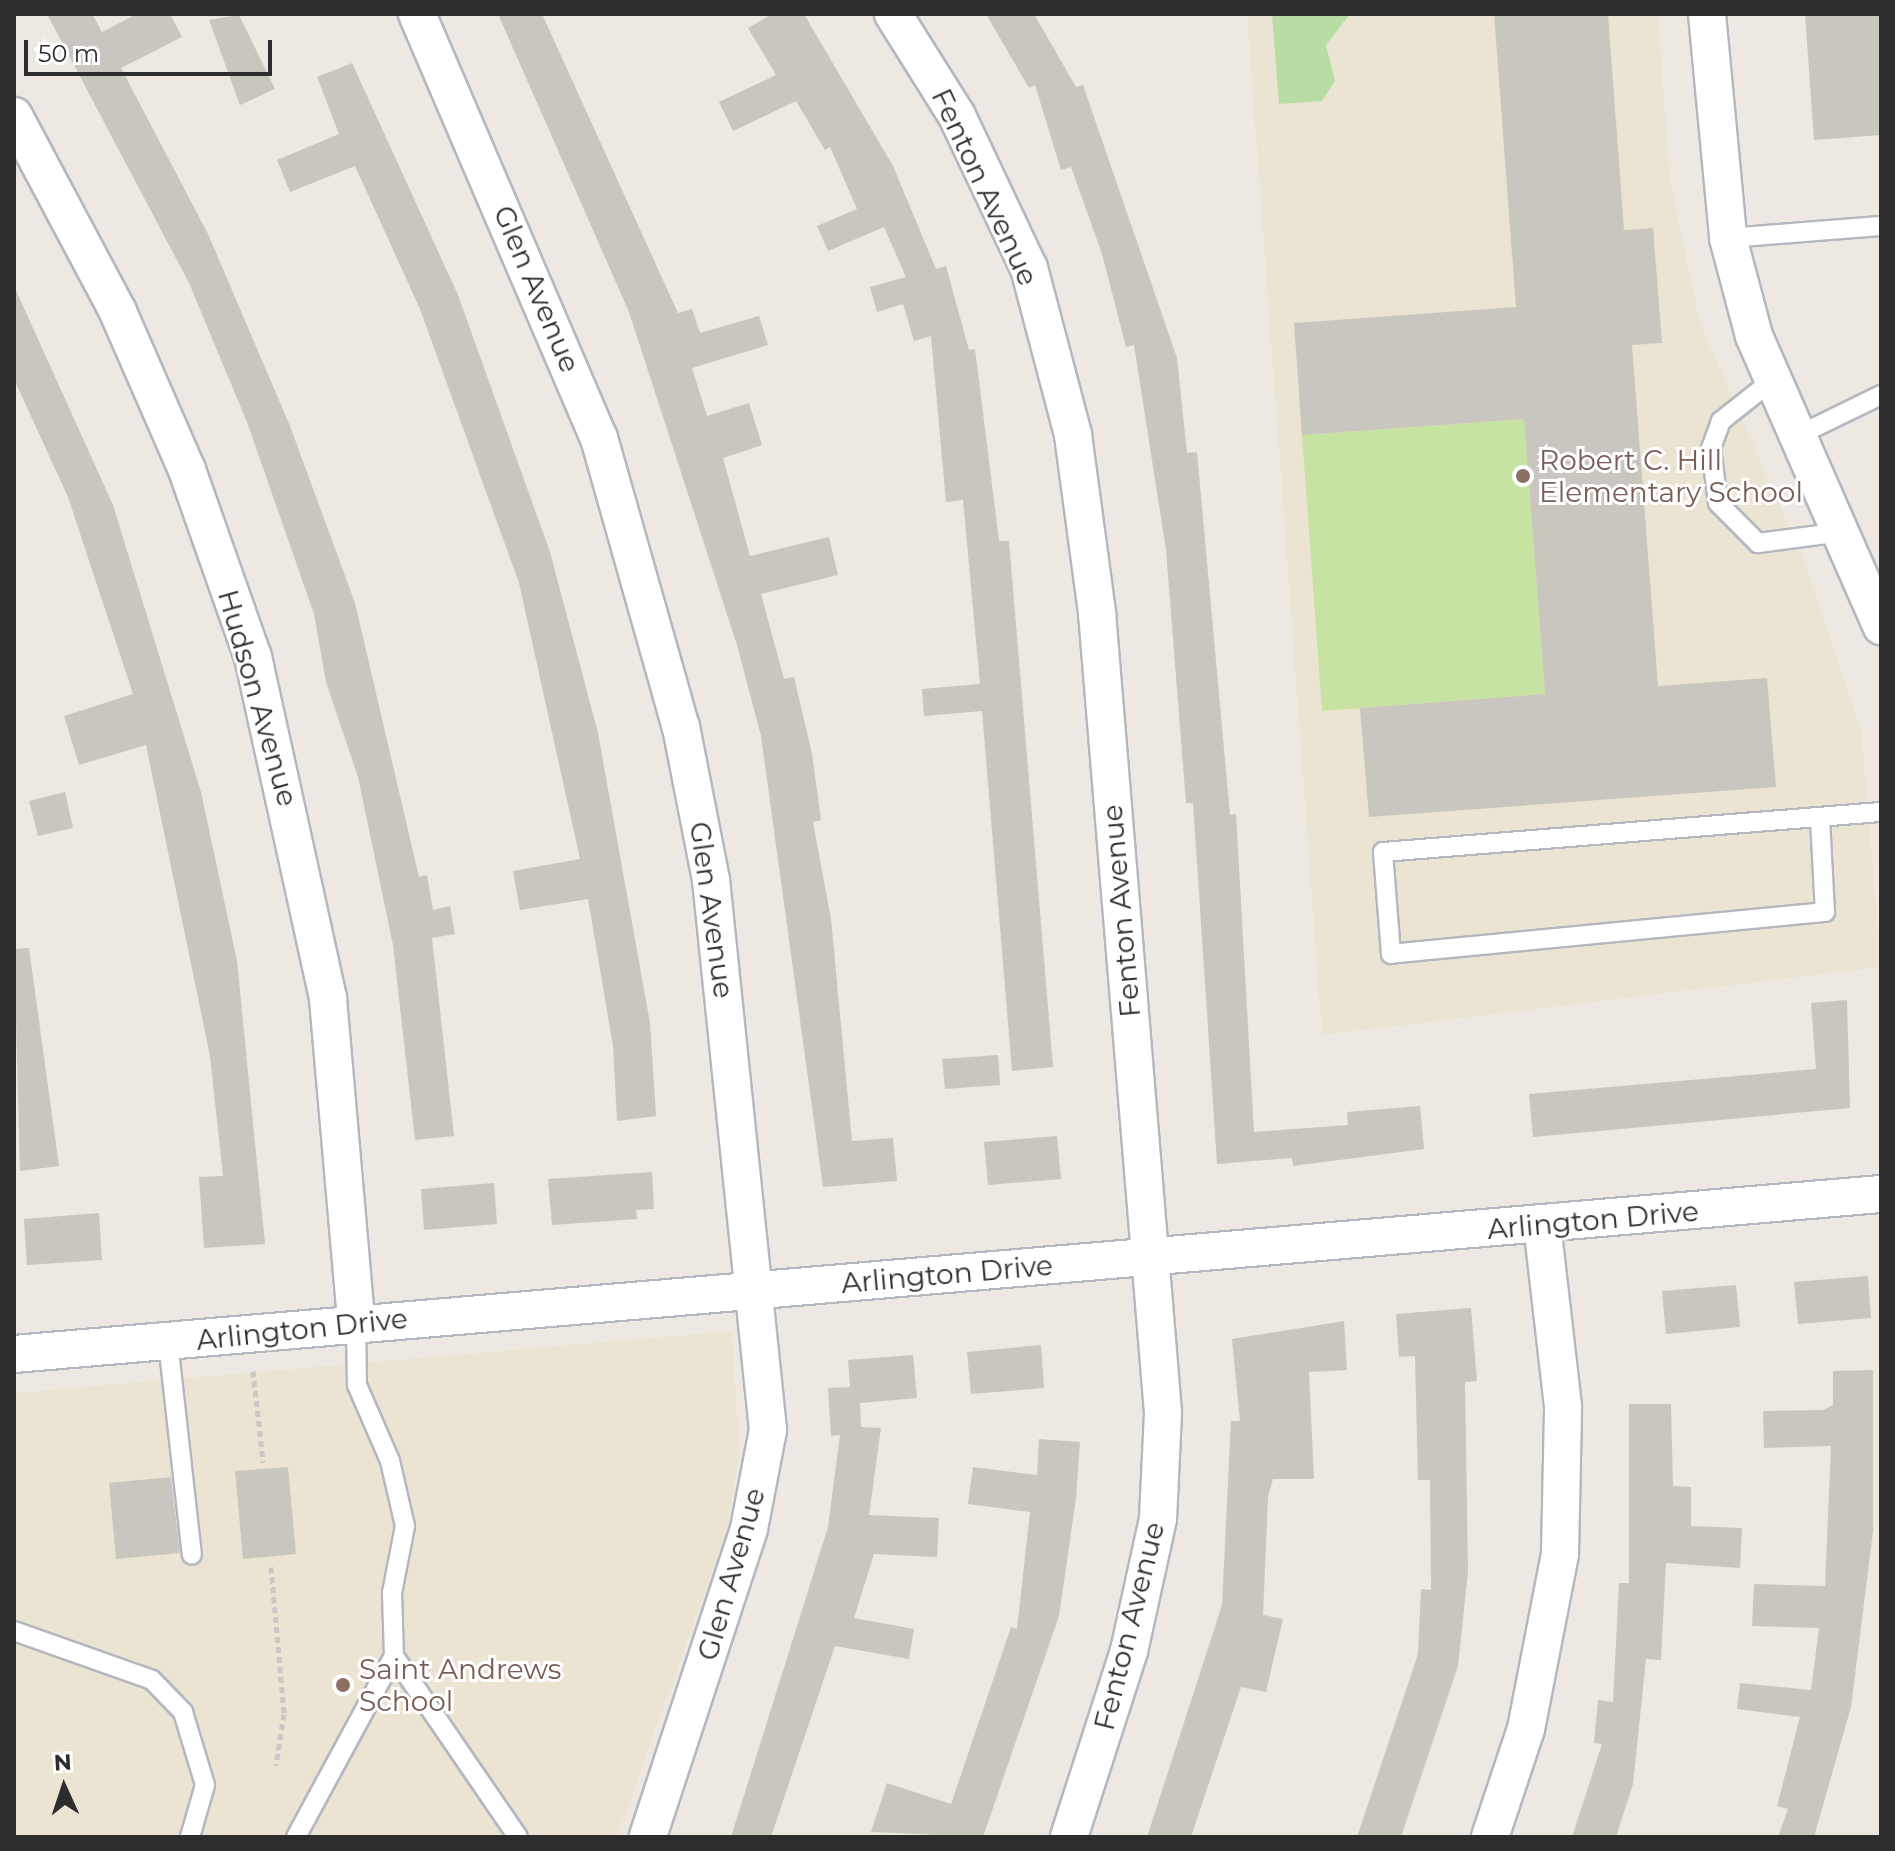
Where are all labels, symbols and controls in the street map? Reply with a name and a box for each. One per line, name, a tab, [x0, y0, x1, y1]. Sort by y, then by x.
scale bar	[28, 24, 276, 74]
text: 50 m	[38, 39, 99, 68]
street label: Fenton Avenue	[925, 83, 1045, 291]
street label: Glen Avenue	[487, 201, 587, 377]
place label: Robert C. Hill Elementary School	[1539, 443, 1803, 509]
marker: Robert C. Hill Elementary School	[1514, 467, 1532, 485]
street label: Hudson Avenue	[211, 586, 305, 810]
street label: Fenton Avenue	[1095, 803, 1147, 1019]
street label: Glen Avenue	[683, 820, 741, 1000]
street label: Arlington Drive	[1486, 1194, 1700, 1246]
street label: Arlington Drive	[840, 1248, 1054, 1300]
street label: Arlington Drive	[195, 1301, 409, 1357]
street label: Glen Avenue	[690, 1484, 772, 1664]
street label: Fenton Avenue	[1087, 1518, 1171, 1734]
place label: Saint Andrews School	[359, 1652, 561, 1718]
marker: Saint Andrews School	[334, 1676, 352, 1694]
north arrow	[24, 1747, 104, 1827]
text: N	[53, 1749, 72, 1776]

